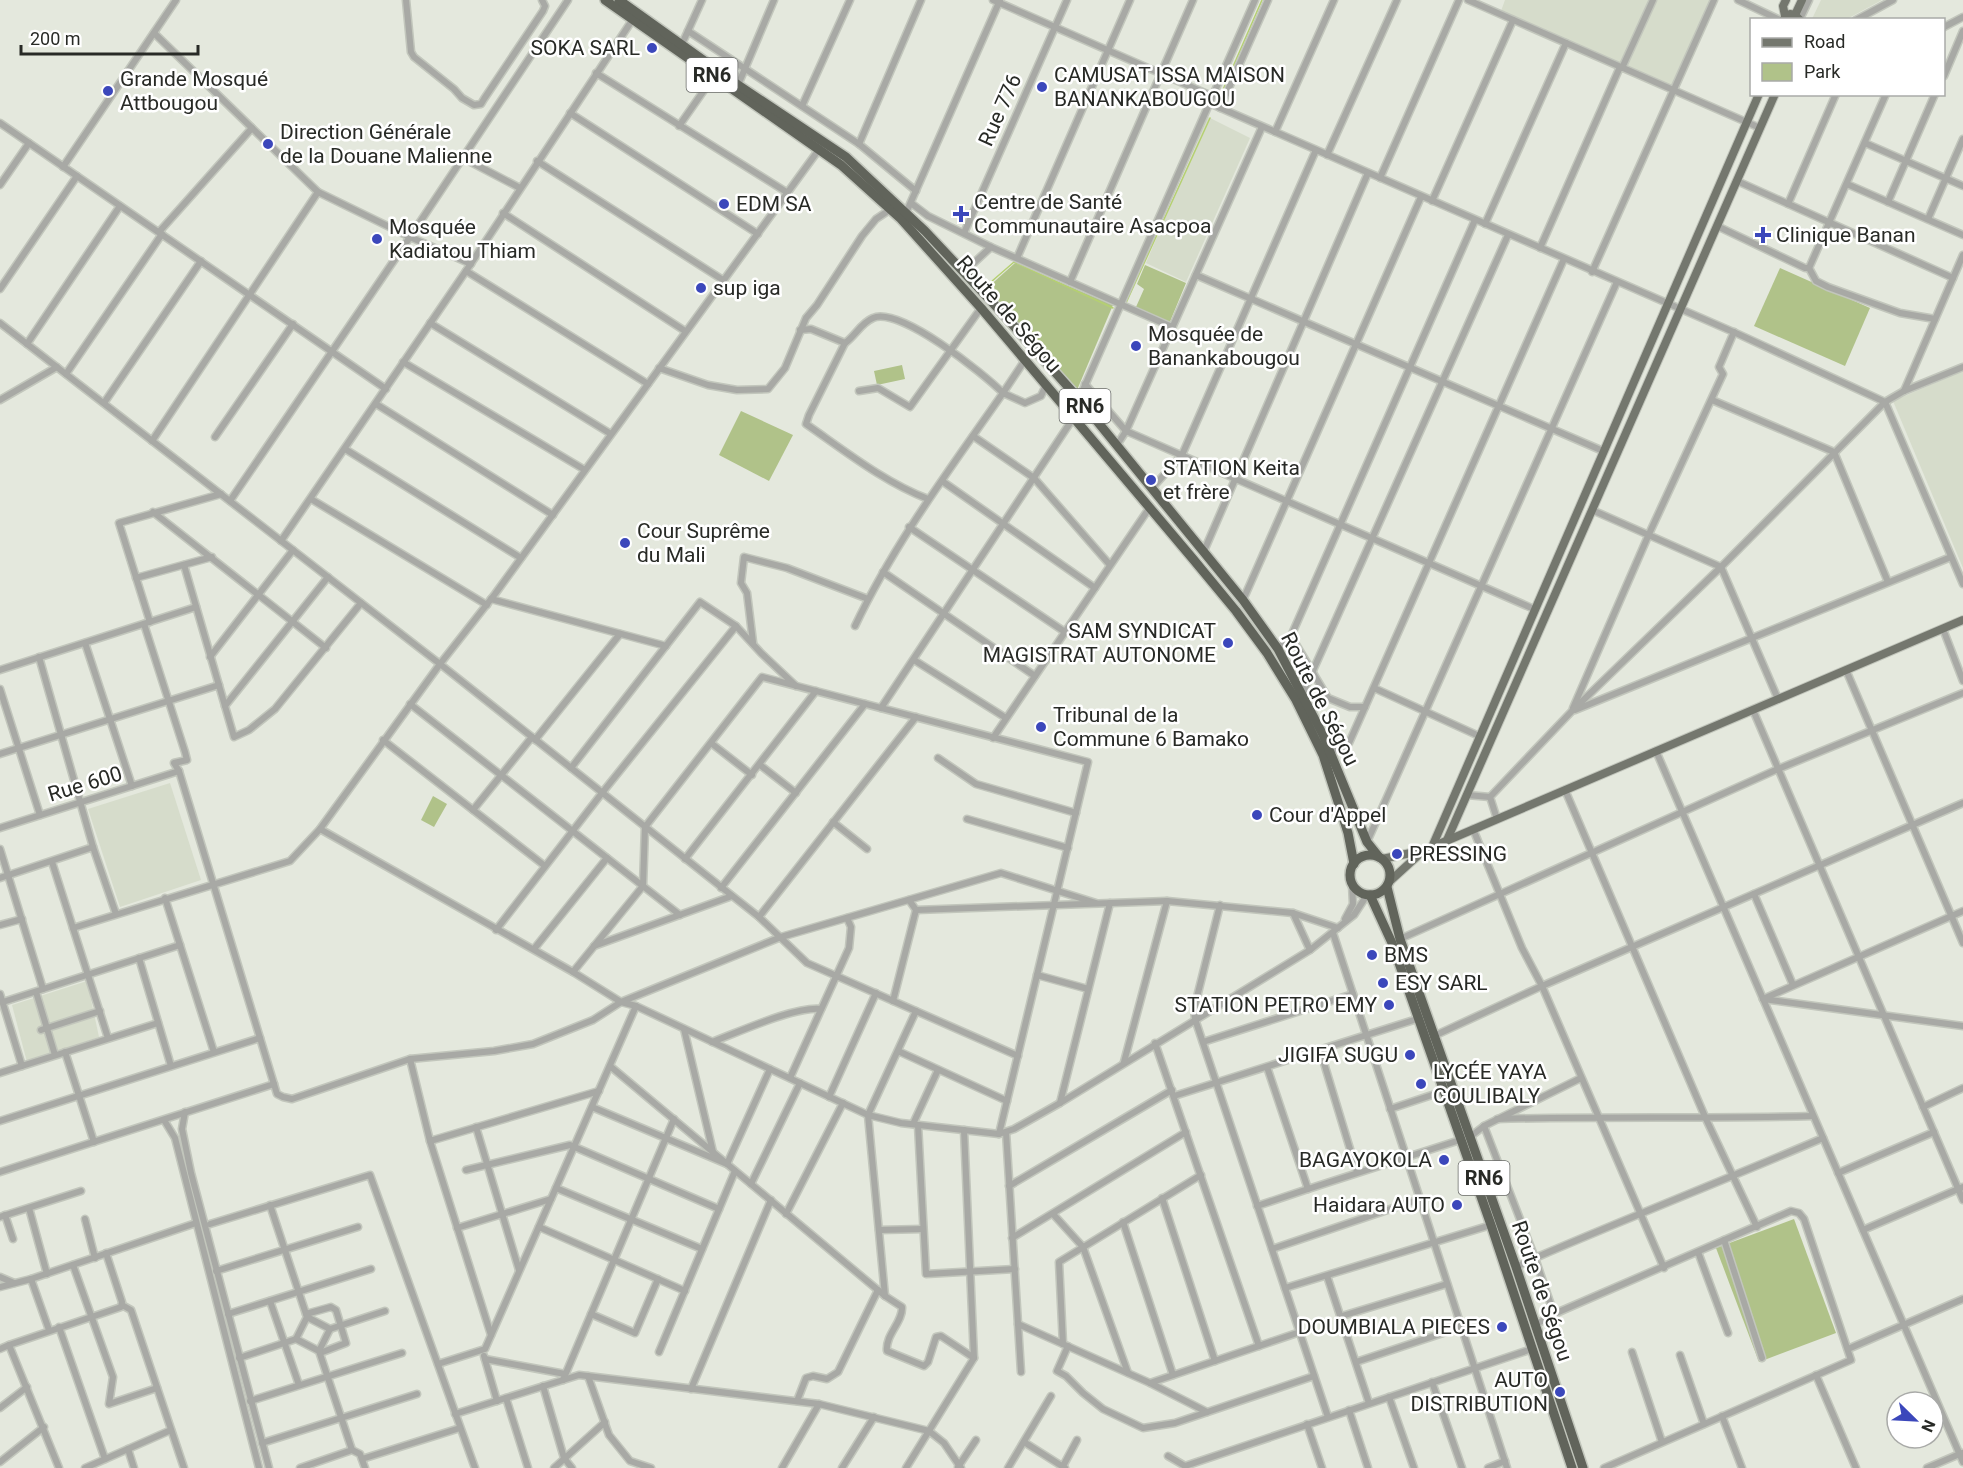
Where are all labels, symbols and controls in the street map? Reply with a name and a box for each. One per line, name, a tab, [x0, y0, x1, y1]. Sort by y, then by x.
scale bar	[21, 18, 198, 56]
legend	[1750, 18, 1945, 96]
text: 200 m	[30, 28, 81, 49]
text: Road	[1804, 31, 1845, 52]
place label: SOKA SARL	[531, 36, 640, 60]
marker: SOKA SARL	[645, 41, 659, 55]
road number: RN6	[686, 58, 738, 92]
text: Park	[1804, 61, 1841, 82]
place label: CAMUSAT ISSA MAISON BANANKABOUGOU	[1054, 63, 1285, 111]
place label: Grande Mosqué Attbougou	[120, 67, 268, 115]
street label: Rue 776	[974, 70, 1026, 150]
marker: CAMUSAT ISSA MAISON BANANKABOUGOU	[1035, 80, 1049, 94]
marker: Grande Mosqué Attbougou	[101, 84, 115, 98]
place label: Direction Générale de la Douane Malienne	[280, 120, 492, 168]
marker: Direction Générale de la Douane Malienne	[261, 137, 275, 151]
place label: Centre de Santé Communautaire Asacpoa	[974, 190, 1211, 238]
place label: EDM SA	[736, 192, 812, 216]
marker: EDM SA	[717, 197, 731, 211]
marker: Centre de Santé Communautaire Asacpoa	[952, 205, 970, 223]
place label: Mosquée Kadiatou Thiam	[389, 215, 536, 263]
place label: Clinique Banan	[1776, 223, 1916, 247]
marker: Clinique Banan	[1754, 226, 1772, 244]
marker: Mosquée Kadiatou Thiam	[370, 232, 384, 246]
street label: Route de Ségou	[952, 251, 1066, 377]
place label: sup iga	[713, 276, 781, 300]
marker: sup iga	[694, 281, 708, 295]
place label: Mosquée de Banankabougou	[1148, 322, 1300, 370]
marker: Mosquée de Banankabougou	[1129, 339, 1143, 353]
road number: RN6	[1060, 389, 1110, 423]
place label: STATION Keita et frère	[1163, 456, 1300, 504]
marker: STATION Keita et frère	[1144, 473, 1158, 487]
place label: Cour Suprême du Mali	[637, 519, 770, 567]
marker: Cour Suprême du Mali	[618, 536, 632, 550]
place label: SAM SYNDICAT MAGISTRAT AUTONOME	[983, 619, 1216, 667]
street label: Route de Ségou	[1276, 628, 1364, 770]
marker: SAM SYNDICAT MAGISTRAT AUTONOME	[1221, 636, 1235, 650]
place label: Tribunal de la Commune 6 Bamako	[1053, 703, 1249, 751]
marker: Tribunal de la Commune 6 Bamako	[1034, 720, 1048, 734]
street label: Rue 600	[45, 761, 125, 807]
place label: Cour d'Appel	[1269, 803, 1386, 827]
marker: Cour d'Appel	[1250, 808, 1264, 822]
place label: PRESSING	[1409, 842, 1507, 866]
marker: PRESSING	[1390, 847, 1404, 861]
place label: BMS	[1384, 943, 1428, 967]
marker: BMS	[1365, 948, 1379, 962]
place label: ESY SARL	[1395, 971, 1488, 995]
marker: ESY SARL	[1376, 976, 1390, 990]
place label: STATION PETRO EMY	[1174, 993, 1377, 1017]
marker: STATION PETRO EMY	[1382, 998, 1396, 1012]
place label: JIGIFA SUGU	[1278, 1043, 1398, 1067]
marker: JIGIFA SUGU	[1403, 1048, 1417, 1062]
place label: LYCÉE YAYA COULIBALY	[1433, 1060, 1547, 1108]
marker: LYCÉE YAYA COULIBALY	[1414, 1077, 1428, 1091]
place label: BAGAYOKOLA	[1299, 1148, 1432, 1172]
marker: BAGAYOKOLA	[1437, 1153, 1451, 1167]
road number: RN6	[1458, 1161, 1510, 1195]
place label: Haidara AUTO	[1313, 1193, 1445, 1217]
marker: Haidara AUTO	[1450, 1198, 1464, 1212]
street label: Route de Ségou	[1507, 1218, 1577, 1364]
place label: DOUMBIALA PIECES	[1298, 1315, 1490, 1339]
marker: DOUMBIALA PIECES	[1495, 1320, 1509, 1334]
place label: AUTO DISTRIBUTION	[1410, 1368, 1548, 1416]
marker: AUTO DISTRIBUTION	[1553, 1385, 1567, 1399]
north arrow	[1885, 1390, 1945, 1450]
text: N	[1917, 1417, 1939, 1435]

